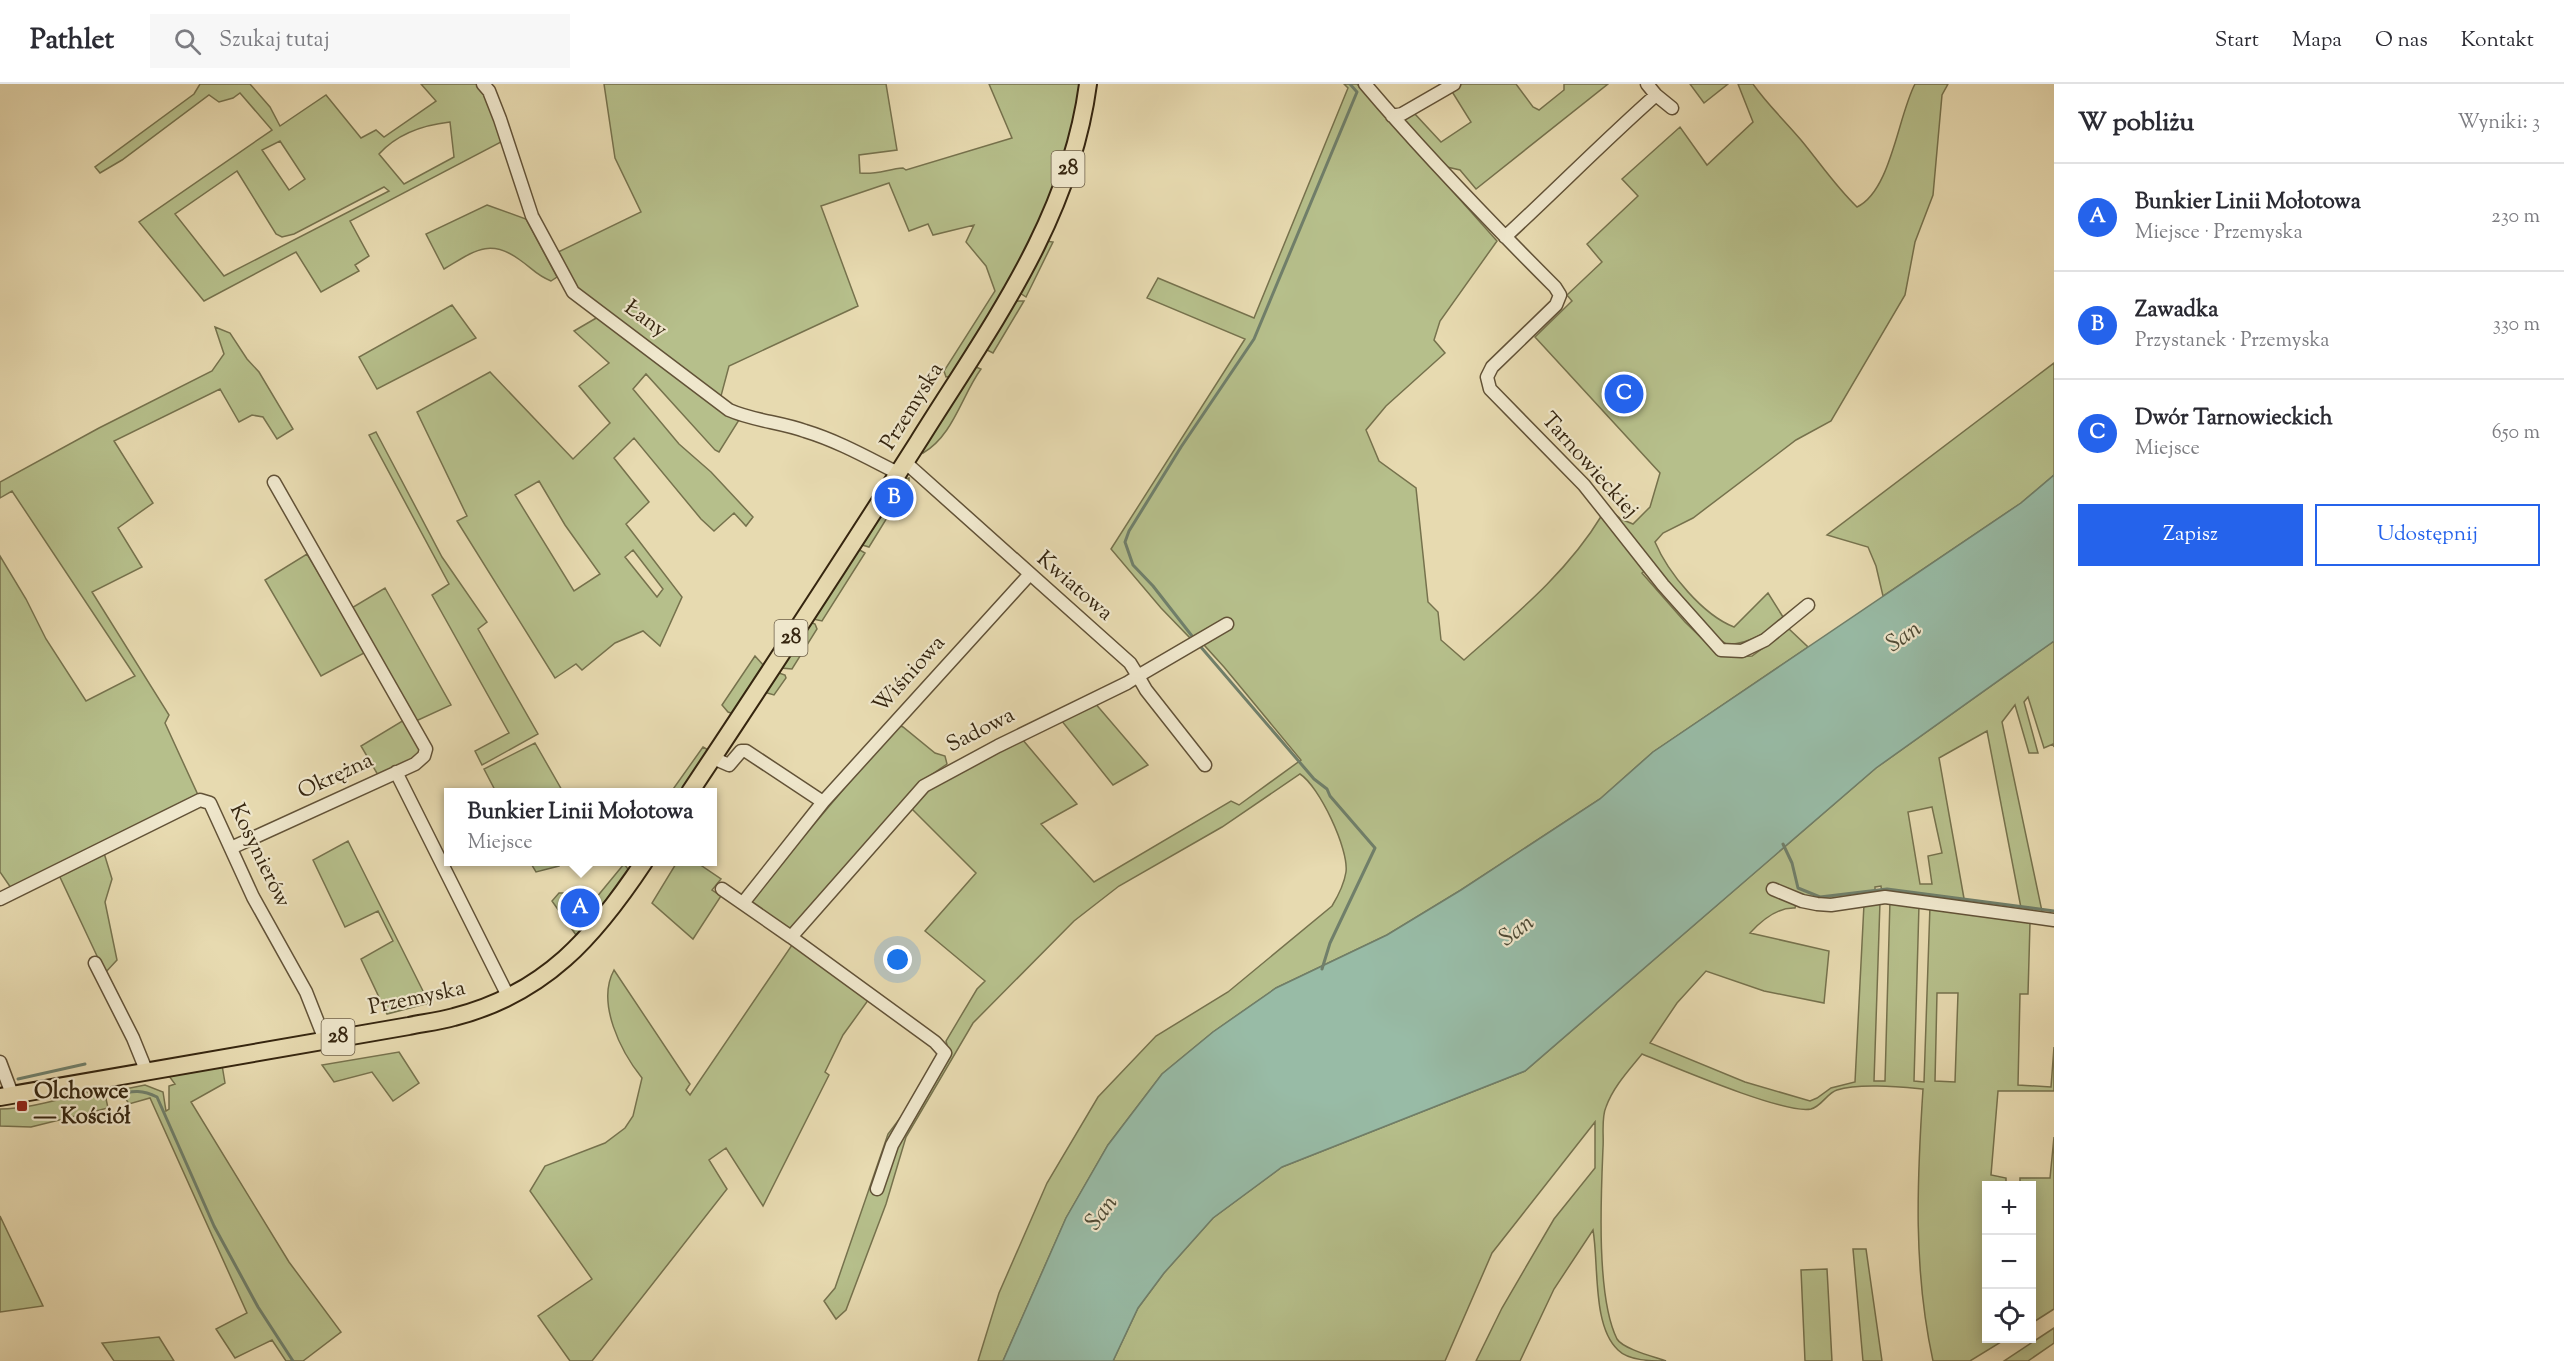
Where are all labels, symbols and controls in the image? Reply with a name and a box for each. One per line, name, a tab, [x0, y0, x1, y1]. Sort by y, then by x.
search box	[150, 14, 570, 68]
text: Pathlet	[30, 21, 114, 61]
icon: search	[171, 25, 204, 58]
text: Szukaj tutaj	[219, 25, 330, 57]
text: Start	[2215, 26, 2259, 56]
text: Mapa	[2292, 26, 2342, 56]
text: O nas	[2375, 26, 2428, 56]
text: Kontakt	[2461, 26, 2534, 56]
text: W pobliżu	[2078, 105, 2194, 142]
text: Wyniki: 3	[2457, 109, 2540, 138]
road number: 28	[1052, 151, 1084, 187]
text: Bunkier Linii Mołotowa	[2135, 187, 2361, 219]
text: A	[2089, 203, 2106, 232]
text: 230 m	[2491, 203, 2540, 232]
text: Miejsce · Przemyska	[2135, 219, 2303, 248]
street label: Łany	[617, 293, 673, 347]
text: Zawadka	[2135, 295, 2218, 327]
text: B	[2091, 311, 2104, 340]
text: 330 m	[2493, 311, 2540, 340]
text: Przystanek · Przemyska	[2135, 327, 2330, 356]
street label: Przemyska	[873, 357, 953, 457]
pin: C	[1604, 372, 1644, 416]
text: Dwór Tarnowieckich	[2135, 403, 2333, 435]
street label: Tarnowieckiej	[1533, 406, 1645, 526]
text: C	[2089, 419, 2106, 448]
text: 650 m	[2492, 419, 2540, 448]
text: Miejsce	[2135, 435, 2200, 464]
pin: B	[874, 476, 914, 520]
button: Zapisz	[2078, 504, 2303, 566]
button: Udostępnij	[2315, 504, 2540, 566]
street label: Kwiatowa	[1028, 544, 1120, 630]
water label: San	[1879, 613, 1929, 661]
road number: 28	[774, 620, 808, 656]
street label: Wiśniowa	[866, 629, 954, 721]
street label: Sadowa	[941, 700, 1021, 762]
street label: Okrężna	[293, 746, 379, 808]
popup	[444, 788, 717, 866]
text: Bunkier Linii Mołotowa	[468, 797, 693, 829]
street label: Kosynierów	[220, 799, 298, 914]
text: Miejsce	[468, 829, 533, 858]
pin: A	[560, 886, 600, 930]
water label: San	[1492, 906, 1542, 955]
your location	[883, 945, 912, 974]
street label: Przemyska	[366, 973, 468, 1025]
road number: 28	[322, 1019, 354, 1055]
place label: Olchowce — Kościół	[33, 1077, 131, 1134]
marker: Olchowce — Kościół	[15, 1099, 29, 1113]
map controls	[1982, 1181, 2036, 1343]
button: +	[1982, 1181, 2036, 1235]
water label: San	[1077, 1188, 1127, 1238]
button: −	[1982, 1235, 2036, 1289]
button: locate	[1982, 1289, 2036, 1343]

